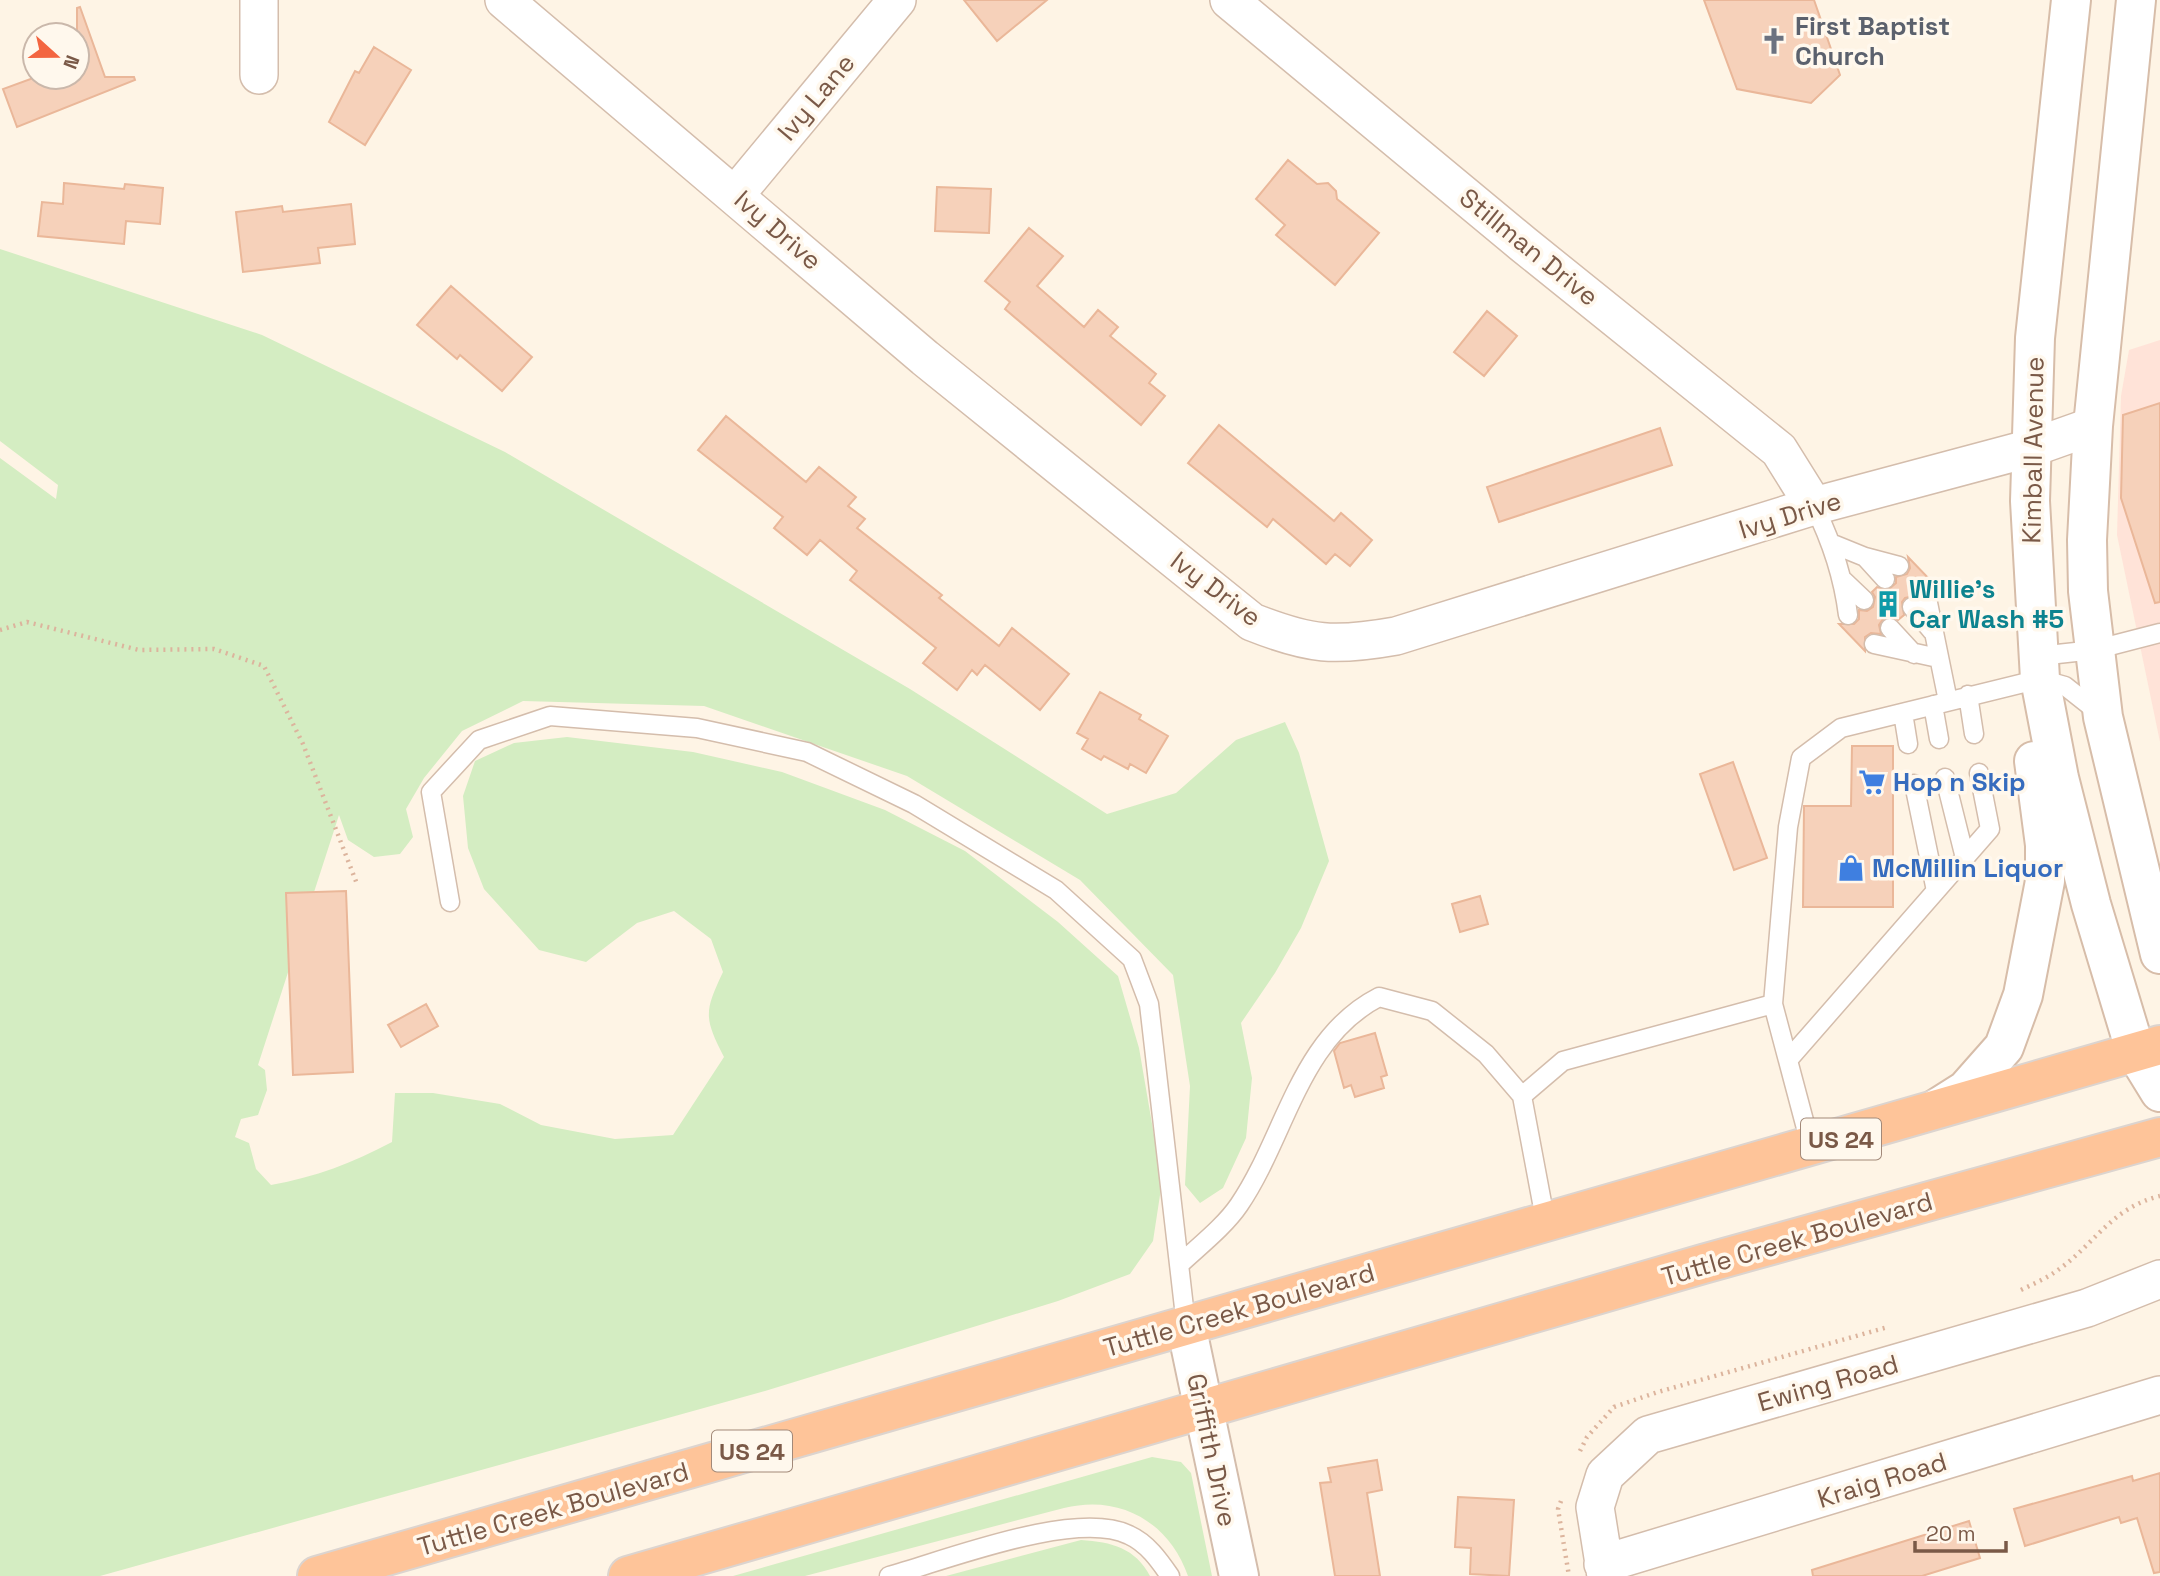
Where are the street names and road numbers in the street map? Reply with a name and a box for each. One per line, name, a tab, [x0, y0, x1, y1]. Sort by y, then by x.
street label: Ivy Lane	[770, 46, 862, 148]
street label: Stillman Drive	[1453, 181, 1605, 313]
street label: Ivy Drive	[727, 183, 829, 277]
street label: Kimball Avenue	[2014, 356, 2052, 544]
street label: Ivy Drive	[1735, 483, 1845, 547]
street label: Ivy Drive	[1164, 544, 1268, 634]
road number: US 24	[1801, 1119, 1881, 1160]
street label: Tuttle Creek Boulevard	[1657, 1184, 1937, 1294]
street label: Tuttle Creek Boulevard	[1099, 1255, 1379, 1365]
street label: Ewing Road	[1754, 1347, 1902, 1419]
street label: Griffith Drive	[1179, 1370, 1245, 1530]
road number: US 24	[712, 1430, 792, 1471]
street label: Kraig Road	[1813, 1444, 1951, 1516]
street label: Tuttle Creek Boulevard	[413, 1454, 693, 1564]

